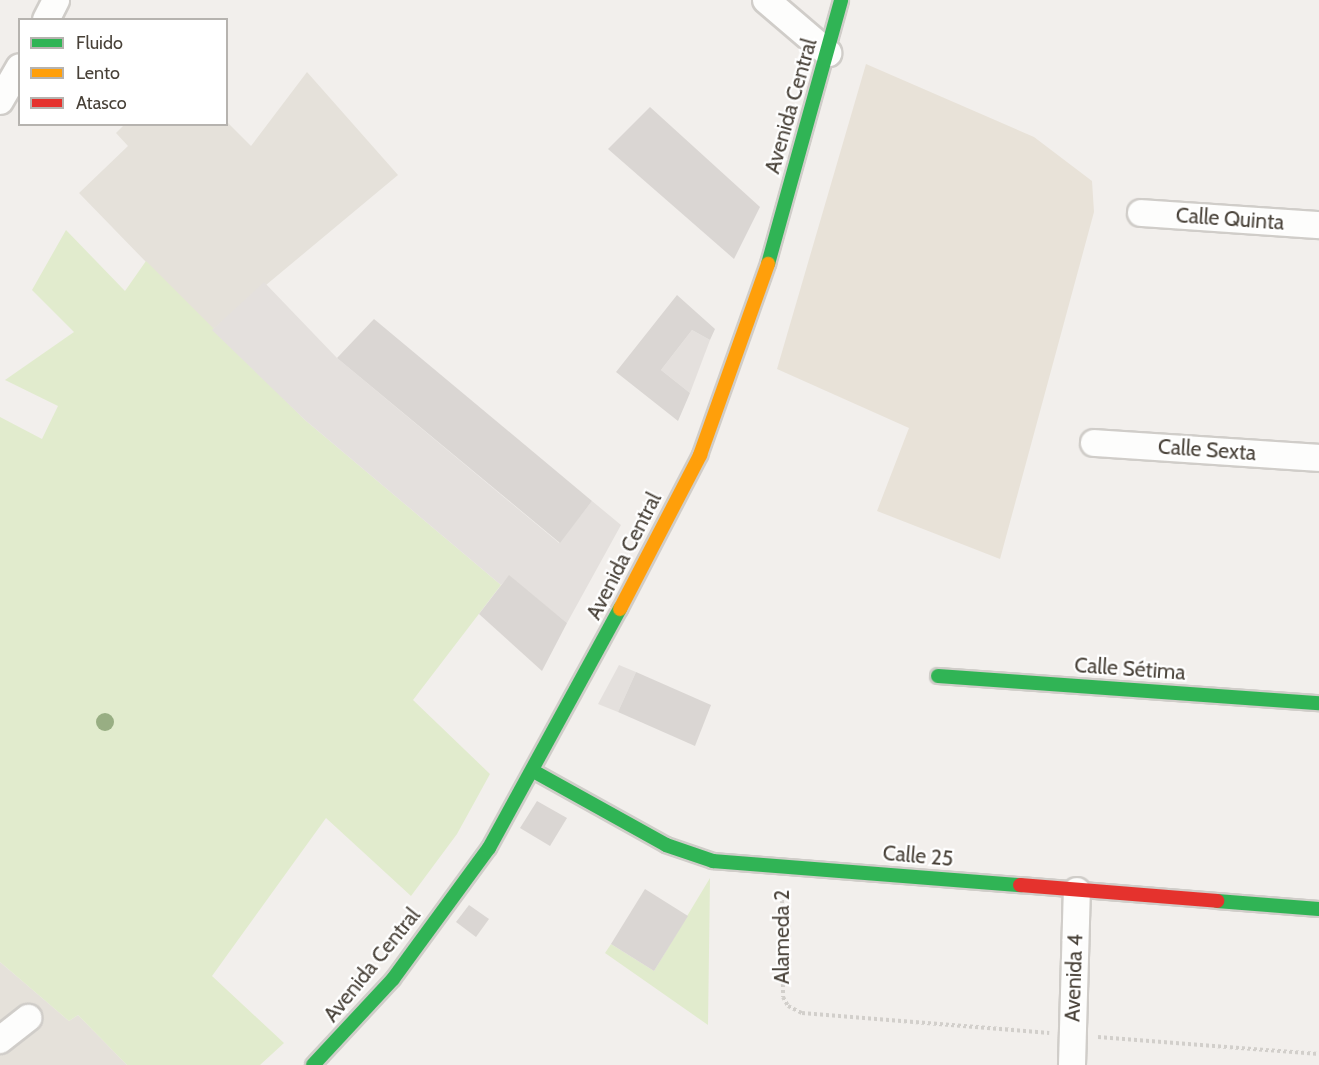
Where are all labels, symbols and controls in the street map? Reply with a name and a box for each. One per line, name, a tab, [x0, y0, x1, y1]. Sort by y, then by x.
legend	[18, 18, 228, 126]
text: Fluido	[76, 32, 123, 54]
street label: Avenida Central	[760, 36, 822, 176]
text: Lento	[76, 62, 120, 84]
text: Atasco	[76, 92, 127, 114]
street label: Calle Quinta	[1175, 203, 1285, 235]
street label: Calle Sexta	[1157, 434, 1257, 466]
street label: Avenida Central	[581, 488, 667, 624]
street label: Calle Sétima	[1074, 653, 1186, 685]
street label: Calle 25	[882, 840, 954, 872]
street label: Alameda 2	[769, 890, 795, 984]
street label: Avenida Central	[318, 903, 426, 1027]
street label: Avenida 4	[1060, 934, 1088, 1022]

